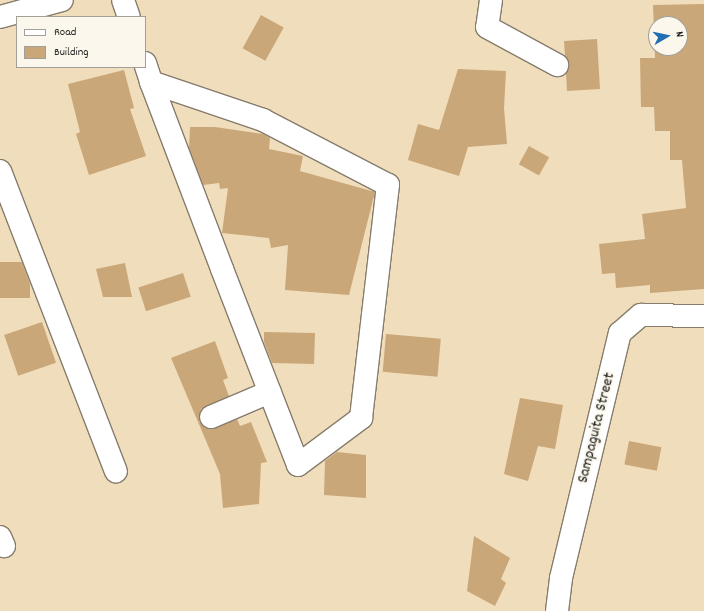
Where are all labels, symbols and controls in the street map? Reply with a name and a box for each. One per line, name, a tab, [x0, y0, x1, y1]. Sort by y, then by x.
legend	[16, 16, 146, 68]
north arrow	[648, 16, 688, 56]
text: Road	[54, 24, 76, 41]
text: N	[671, 30, 687, 38]
text: Building	[54, 44, 89, 61]
street label: Sampaguita Street	[574, 371, 620, 485]

